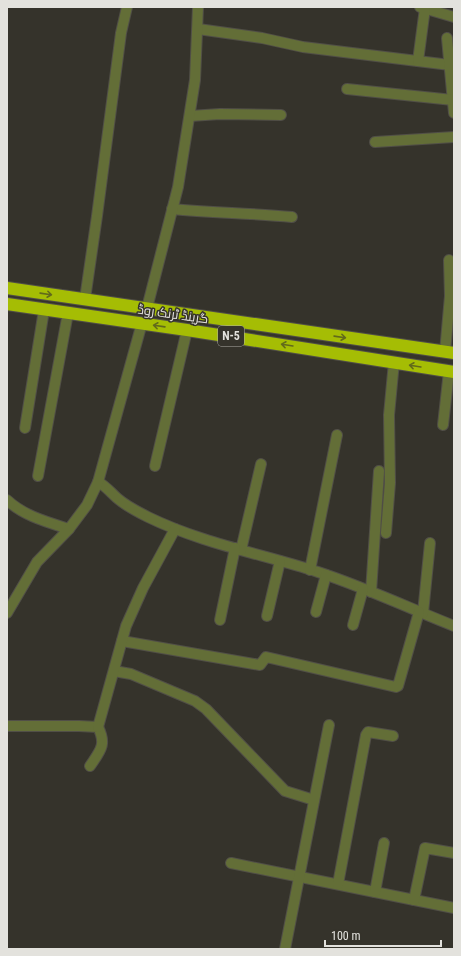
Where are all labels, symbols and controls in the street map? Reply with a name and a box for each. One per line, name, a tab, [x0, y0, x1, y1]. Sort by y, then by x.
one-way arrow	[39, 290, 52, 298]
street label: گرینڈ ٹرنک روڈ	[137, 302, 209, 326]
one-way arrow	[152, 322, 165, 330]
road number: N-5	[218, 326, 244, 346]
one-way arrow	[334, 333, 347, 341]
one-way arrow	[281, 341, 294, 349]
one-way arrow	[409, 362, 422, 370]
scale bar	[325, 922, 441, 948]
text: 100 m	[331, 929, 361, 943]

